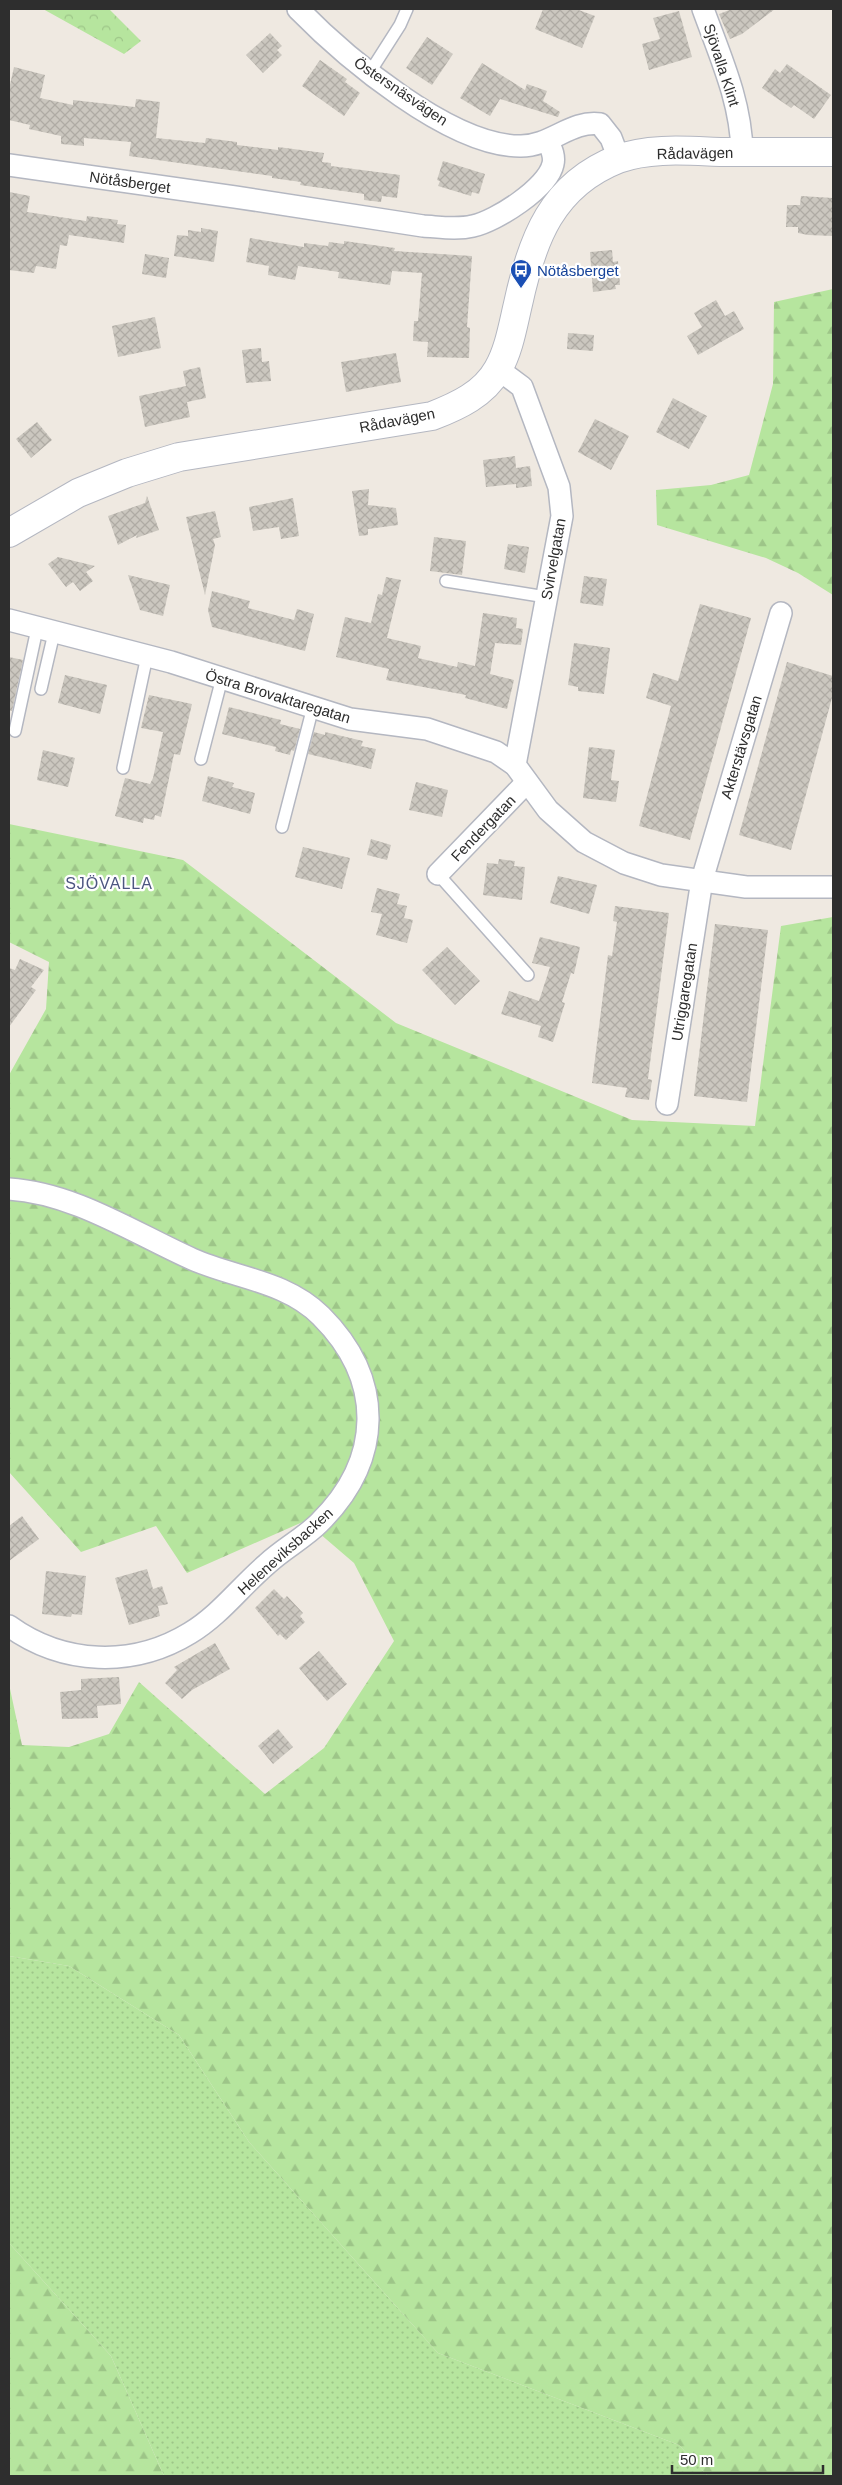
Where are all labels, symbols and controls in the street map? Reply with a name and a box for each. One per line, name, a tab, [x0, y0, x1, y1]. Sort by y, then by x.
street label: Sjövalla Klint	[701, 22, 744, 109]
street label: Östersnäsvägen	[351, 53, 451, 129]
street label: Rådavägen	[656, 144, 734, 162]
street label: Nötåsberget	[88, 168, 172, 196]
bus stop icon: Nötåsberget	[509, 258, 533, 289]
place label: Nötåsberget	[537, 262, 620, 279]
street label: Rådavägen	[358, 404, 436, 436]
street label: Svirvelgatan	[537, 517, 569, 601]
street label: Östra Brovaktaregatan	[203, 666, 353, 726]
street label: Akterstävsgatan	[717, 693, 765, 801]
street label: Fendergatan	[447, 791, 519, 865]
district label: SJÖVALLA	[65, 875, 153, 892]
street label: Utriggaregatan	[668, 942, 700, 1042]
street label: Heleneviksbacken	[234, 1504, 336, 1598]
scale bar	[672, 2442, 823, 2474]
text: 50 m	[680, 2451, 713, 2468]

